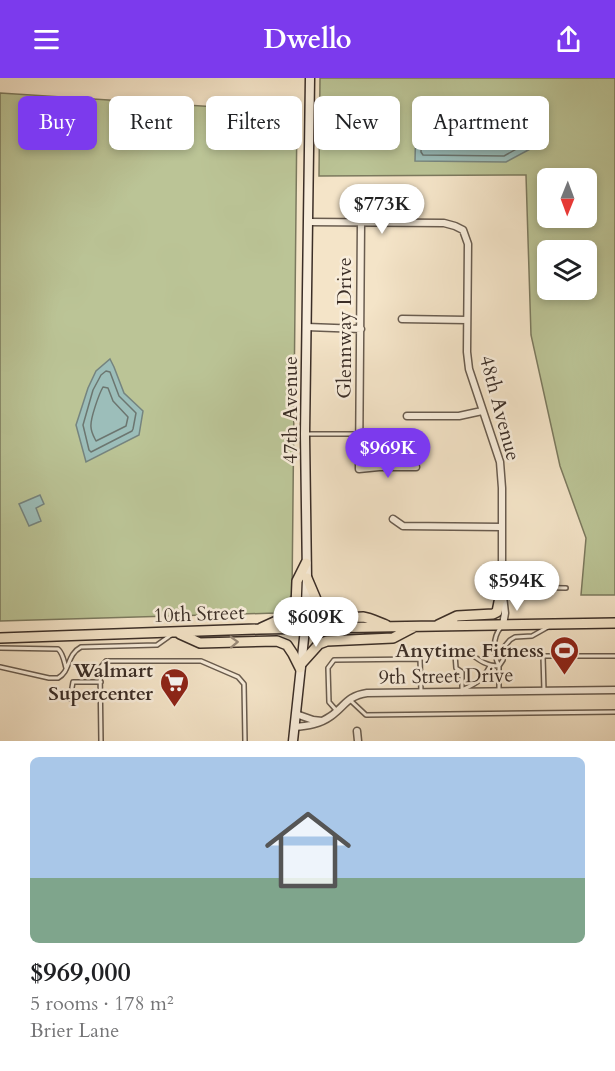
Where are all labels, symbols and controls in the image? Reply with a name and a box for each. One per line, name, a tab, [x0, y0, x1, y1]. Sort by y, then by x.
text: Dwello	[263, 21, 352, 58]
icon: menu	[30, 23, 63, 56]
icon: share	[552, 23, 585, 56]
chip: Buy	[18, 96, 97, 150]
chip: Rent	[109, 96, 194, 150]
chip: Filters	[206, 96, 302, 150]
chip: New	[314, 96, 400, 150]
chip: Apartment	[412, 96, 549, 150]
north arrow	[537, 168, 597, 228]
map controls	[537, 168, 597, 300]
pin: $773K	[340, 184, 424, 235]
text: $773K	[353, 190, 411, 217]
button: layers	[537, 240, 597, 300]
street label: Glennway Drive	[331, 257, 358, 399]
street label: 48th Avenue	[473, 352, 527, 464]
street label: 47th Avenue	[277, 356, 304, 464]
pin: $969K	[346, 428, 430, 479]
text: $969K	[359, 434, 417, 461]
pin: $594K	[475, 561, 559, 612]
text: $594K	[488, 567, 546, 594]
pin: $609K	[274, 597, 358, 648]
street label: 10th Street	[153, 599, 246, 629]
text: $609K	[287, 603, 345, 630]
sports icon: Anytime Fitness	[549, 634, 581, 676]
one-way arrow	[230, 635, 239, 648]
place label: Anytime Fitness	[395, 637, 544, 664]
place label: Walmart Supercenter	[48, 657, 154, 707]
street label: 9th Street Drive	[378, 661, 514, 691]
supermarket icon: Walmart Supercenter	[158, 666, 190, 708]
icon: home	[254, 796, 362, 904]
text: $969,000	[30, 955, 131, 990]
text: 5 rooms · 178 m²	[30, 990, 174, 1017]
text: Brier Lane	[30, 1017, 119, 1044]

